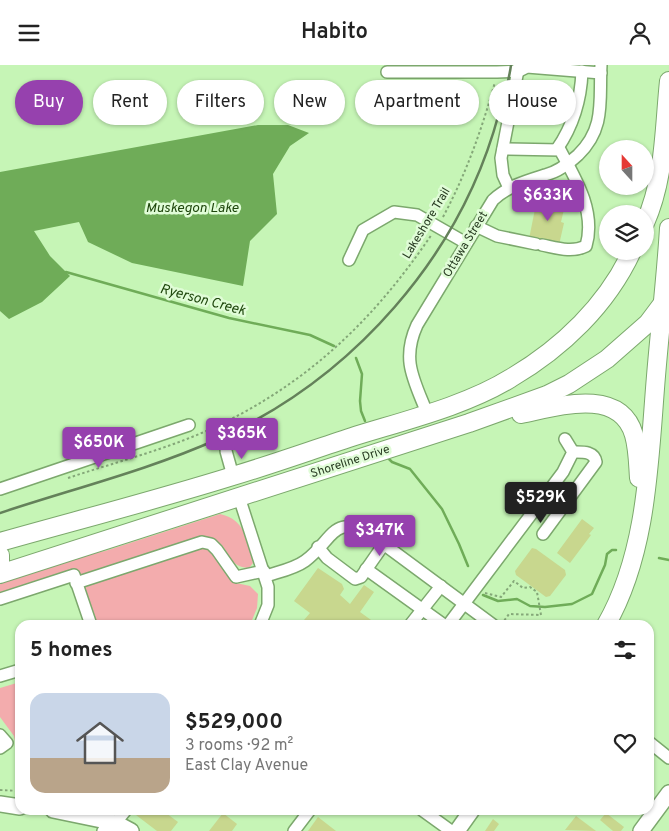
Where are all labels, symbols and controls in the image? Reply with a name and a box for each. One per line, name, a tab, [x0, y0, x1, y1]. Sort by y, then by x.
icon: menu	[15, 19, 43, 47]
text: Habito	[301, 19, 368, 46]
icon: person	[626, 19, 654, 47]
chip: Buy	[15, 80, 83, 125]
chip: Rent	[93, 80, 167, 125]
chip: Filters	[177, 80, 264, 125]
chip: New	[274, 80, 345, 125]
chip: Apartment	[355, 80, 479, 125]
chip: House	[489, 80, 576, 125]
north arrow	[599, 140, 654, 195]
map controls	[599, 140, 654, 260]
pin: $633K	[513, 179, 583, 222]
street label: Lakeshore Trail	[399, 185, 454, 262]
text: $633K	[523, 186, 573, 206]
water label: Muskegon Lake	[145, 200, 239, 217]
button: layers	[599, 205, 654, 260]
street label: Ottawa Street	[440, 209, 492, 281]
water label: Ryerson Creek	[158, 281, 248, 320]
pin: $365K	[207, 417, 277, 460]
text: $365K	[217, 424, 267, 444]
pin: $650K	[64, 427, 134, 469]
text: $650K	[73, 433, 125, 453]
street label: Shoreline Drive	[309, 442, 392, 482]
pin: $529K	[506, 481, 576, 524]
text: $529K	[516, 488, 566, 508]
pin: $347K	[345, 515, 415, 557]
text: $347K	[355, 521, 405, 541]
icon: filters	[611, 636, 639, 664]
text: 5 homes	[30, 637, 113, 664]
text: $529,000	[185, 709, 283, 736]
icon: home	[70, 713, 130, 773]
icon: heart	[611, 729, 639, 757]
text: 3 rooms · 92 m²	[185, 736, 293, 756]
text: East Clay Avenue	[185, 756, 308, 776]

